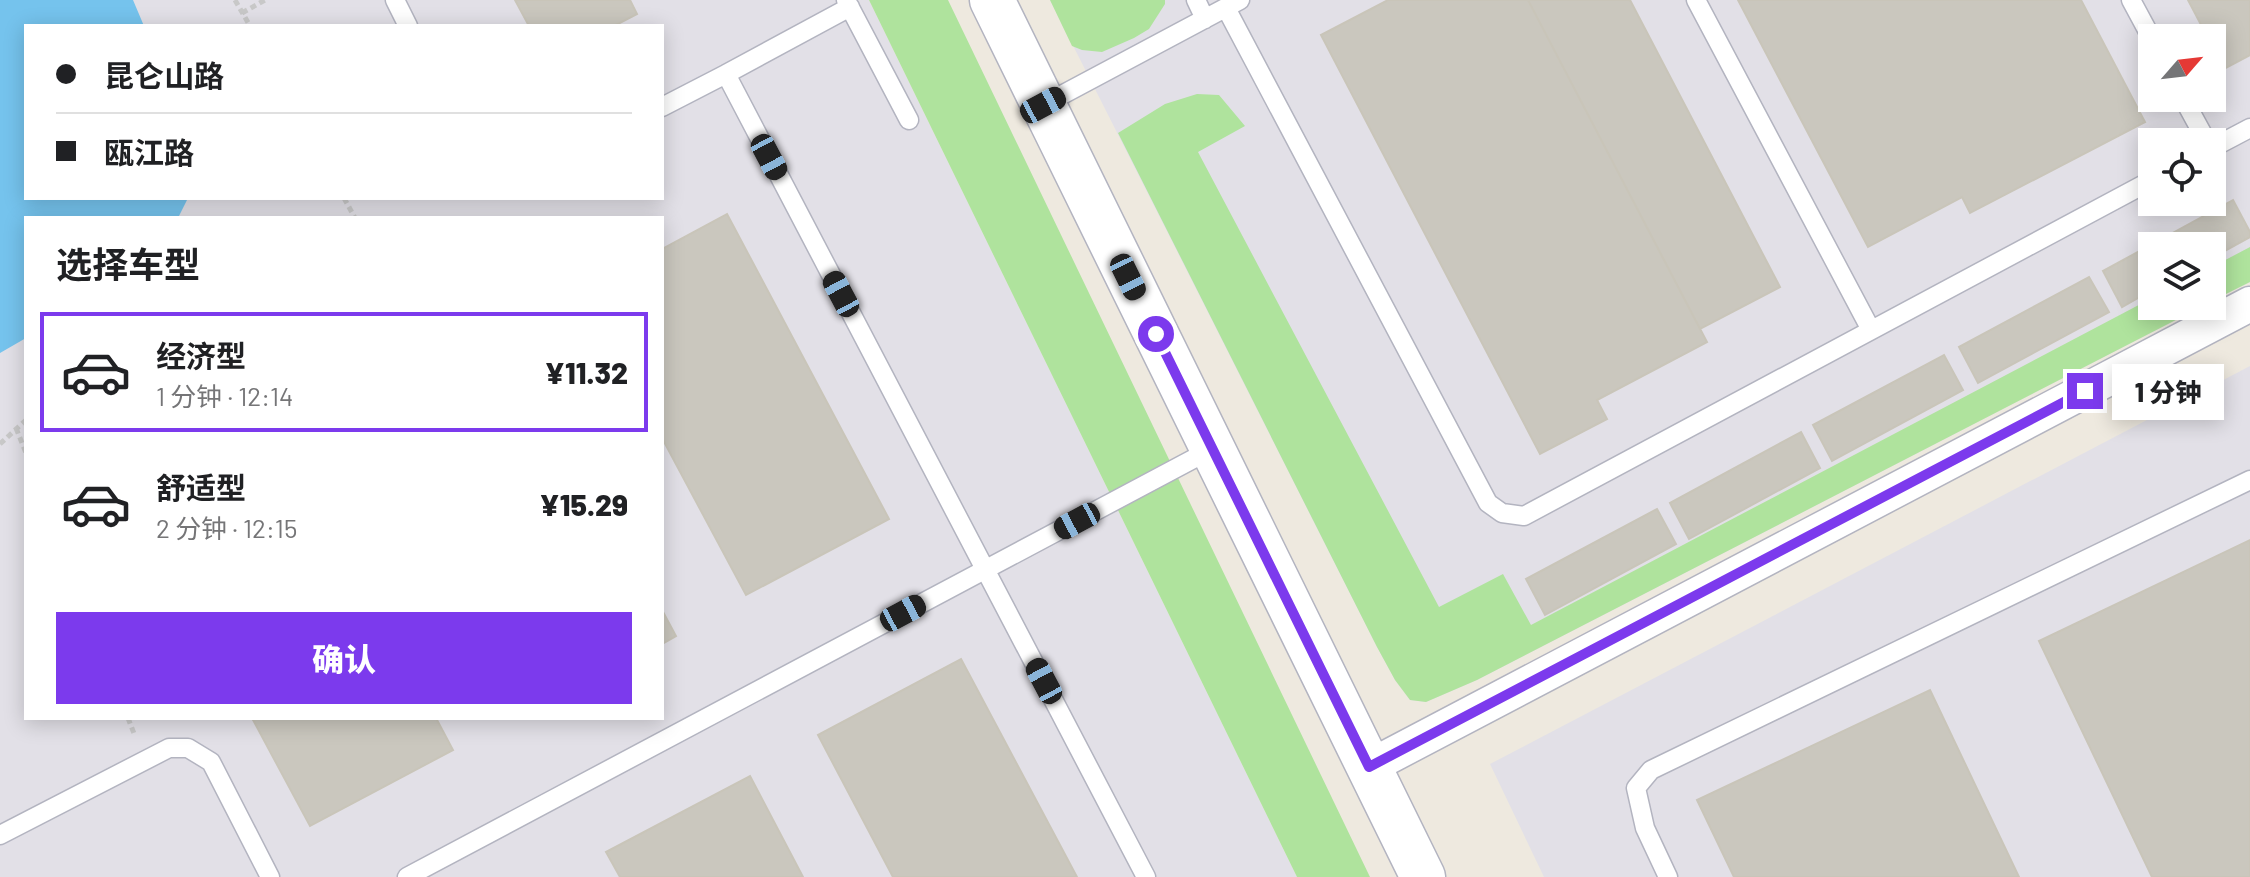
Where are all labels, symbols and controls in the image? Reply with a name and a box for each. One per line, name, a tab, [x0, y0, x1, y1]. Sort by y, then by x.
north arrow	[2138, 24, 2226, 112]
map controls	[2138, 24, 2226, 320]
text: 昆仑山路	[104, 57, 224, 93]
car	[1016, 83, 1070, 127]
button: locate	[2138, 128, 2226, 216]
car	[747, 130, 791, 184]
text: 瓯江路	[104, 134, 194, 170]
button: layers	[2138, 232, 2226, 320]
text: 选择车型	[56, 242, 200, 285]
car	[1107, 250, 1149, 304]
car	[819, 267, 863, 321]
route start	[1138, 316, 1174, 352]
icon: car	[60, 336, 132, 408]
text: 经济型	[156, 337, 246, 373]
text: ¥11.32	[544, 354, 628, 390]
callout: 1 分钟	[2113, 363, 2225, 419]
route end	[2067, 373, 2103, 409]
text: 1 分钟	[2135, 376, 2201, 407]
text: 1 分钟 · 12:14	[156, 380, 293, 411]
icon: car	[60, 468, 132, 540]
text: 舒适型	[156, 469, 246, 505]
text: ¥15.29	[539, 486, 628, 522]
car	[1050, 499, 1104, 543]
text: 2 分钟 · 12:15	[156, 512, 297, 543]
car	[876, 591, 930, 635]
button: 确认	[56, 612, 632, 704]
car	[1022, 654, 1066, 708]

